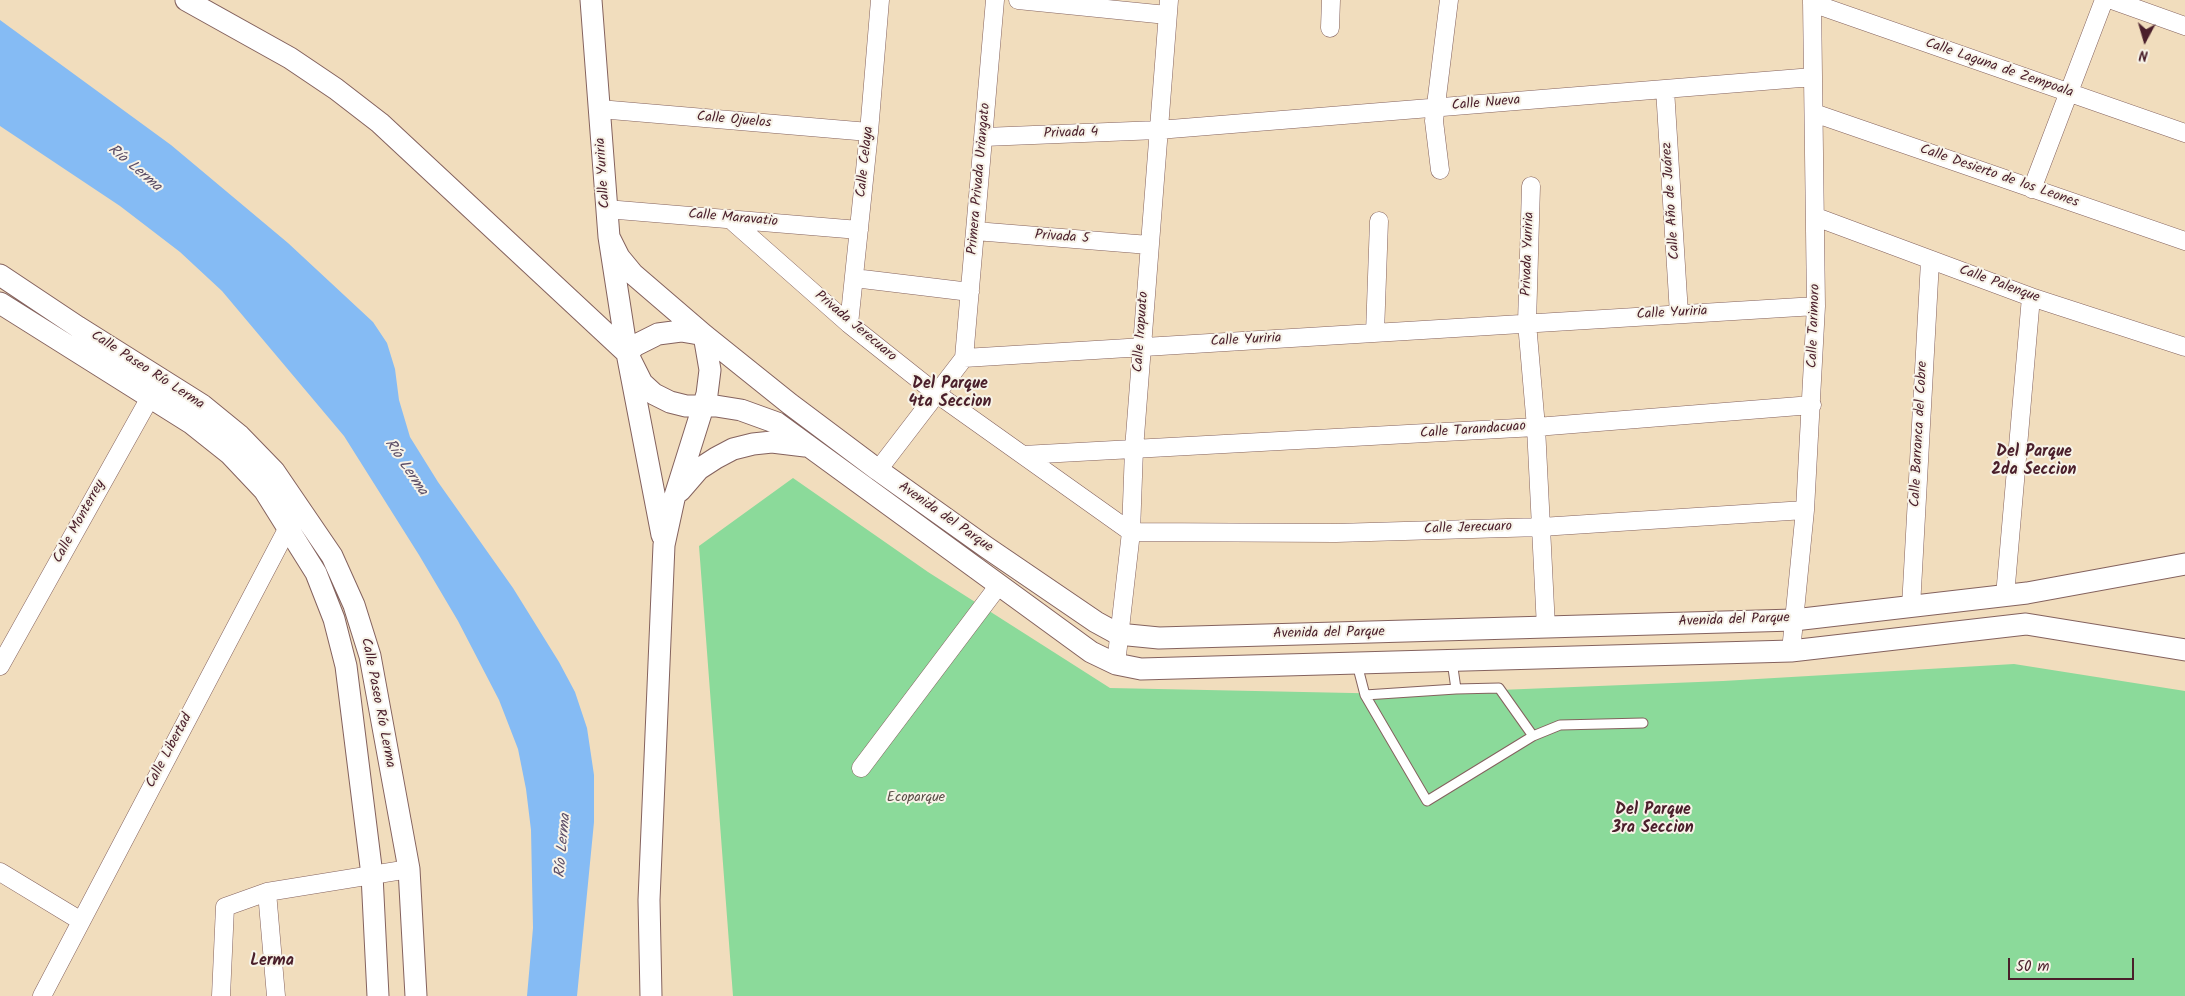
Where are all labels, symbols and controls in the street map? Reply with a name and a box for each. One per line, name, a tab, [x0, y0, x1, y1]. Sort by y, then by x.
north arrow	[2120, 15, 2170, 65]
street label: Calle Laguna de Zempoala	[1923, 36, 2075, 102]
text: N	[2138, 44, 2149, 66]
street label: Calle Nueva	[1451, 93, 1521, 115]
street label: Primera Privada Uriangato	[965, 102, 995, 256]
street label: Calle Ojuelos	[696, 109, 772, 133]
street label: Privada 4	[1043, 125, 1099, 143]
street label: Calle Celaya	[854, 126, 878, 198]
street label: Calle Yuriria	[593, 137, 615, 209]
water label: Río Lerma	[104, 142, 164, 196]
street label: Calle Año de Juárez	[1660, 142, 1684, 260]
street label: Calle Desierto de los Leones	[1917, 142, 2081, 212]
street label: Calle Maravatio	[687, 207, 779, 231]
street label: Privada Yuriria	[1519, 211, 1539, 297]
street label: Privada 5	[1034, 228, 1090, 248]
street label: Calle Palenque	[1956, 263, 2042, 307]
street label: Calle Tarimoro	[1805, 284, 1825, 368]
street label: Privada Jerecuaro	[811, 288, 899, 366]
street label: Calle Irapuato	[1131, 291, 1153, 373]
street label: Calle Yuriria	[1636, 304, 1708, 324]
street label: Calle Paseo Río Lerma	[87, 328, 207, 414]
street label: Calle Yuriria	[1210, 331, 1282, 351]
street label: Calle Barranca del Cobre	[1908, 361, 1932, 507]
district label: Del Parque 4ta Seccion	[909, 375, 991, 413]
street label: Calle Tarandacuao	[1420, 419, 1526, 443]
water label: Río Lerma	[380, 436, 430, 500]
district label: Del Parque 2da Seccion	[1992, 443, 2076, 481]
street label: Calle Monterrey	[50, 478, 110, 566]
street label: Avenida del Parque	[895, 479, 995, 557]
street label: Calle Jerecuaro	[1424, 519, 1512, 539]
street label: Avenida del Parque	[1678, 611, 1790, 631]
street label: Avenida del Parque	[1273, 625, 1385, 643]
street label: Calle Paseo Río Lerma	[356, 637, 398, 769]
street label: Calle Libertad	[143, 711, 197, 791]
park label: Ecoparque	[887, 791, 945, 807]
district label: Del Parque 3ra Seccion	[1612, 801, 1694, 839]
water label: Río Lerma	[552, 813, 576, 879]
scale bar	[2010, 948, 2136, 980]
district label: Lerma	[250, 952, 294, 972]
text: 50 m	[2016, 955, 2050, 979]

